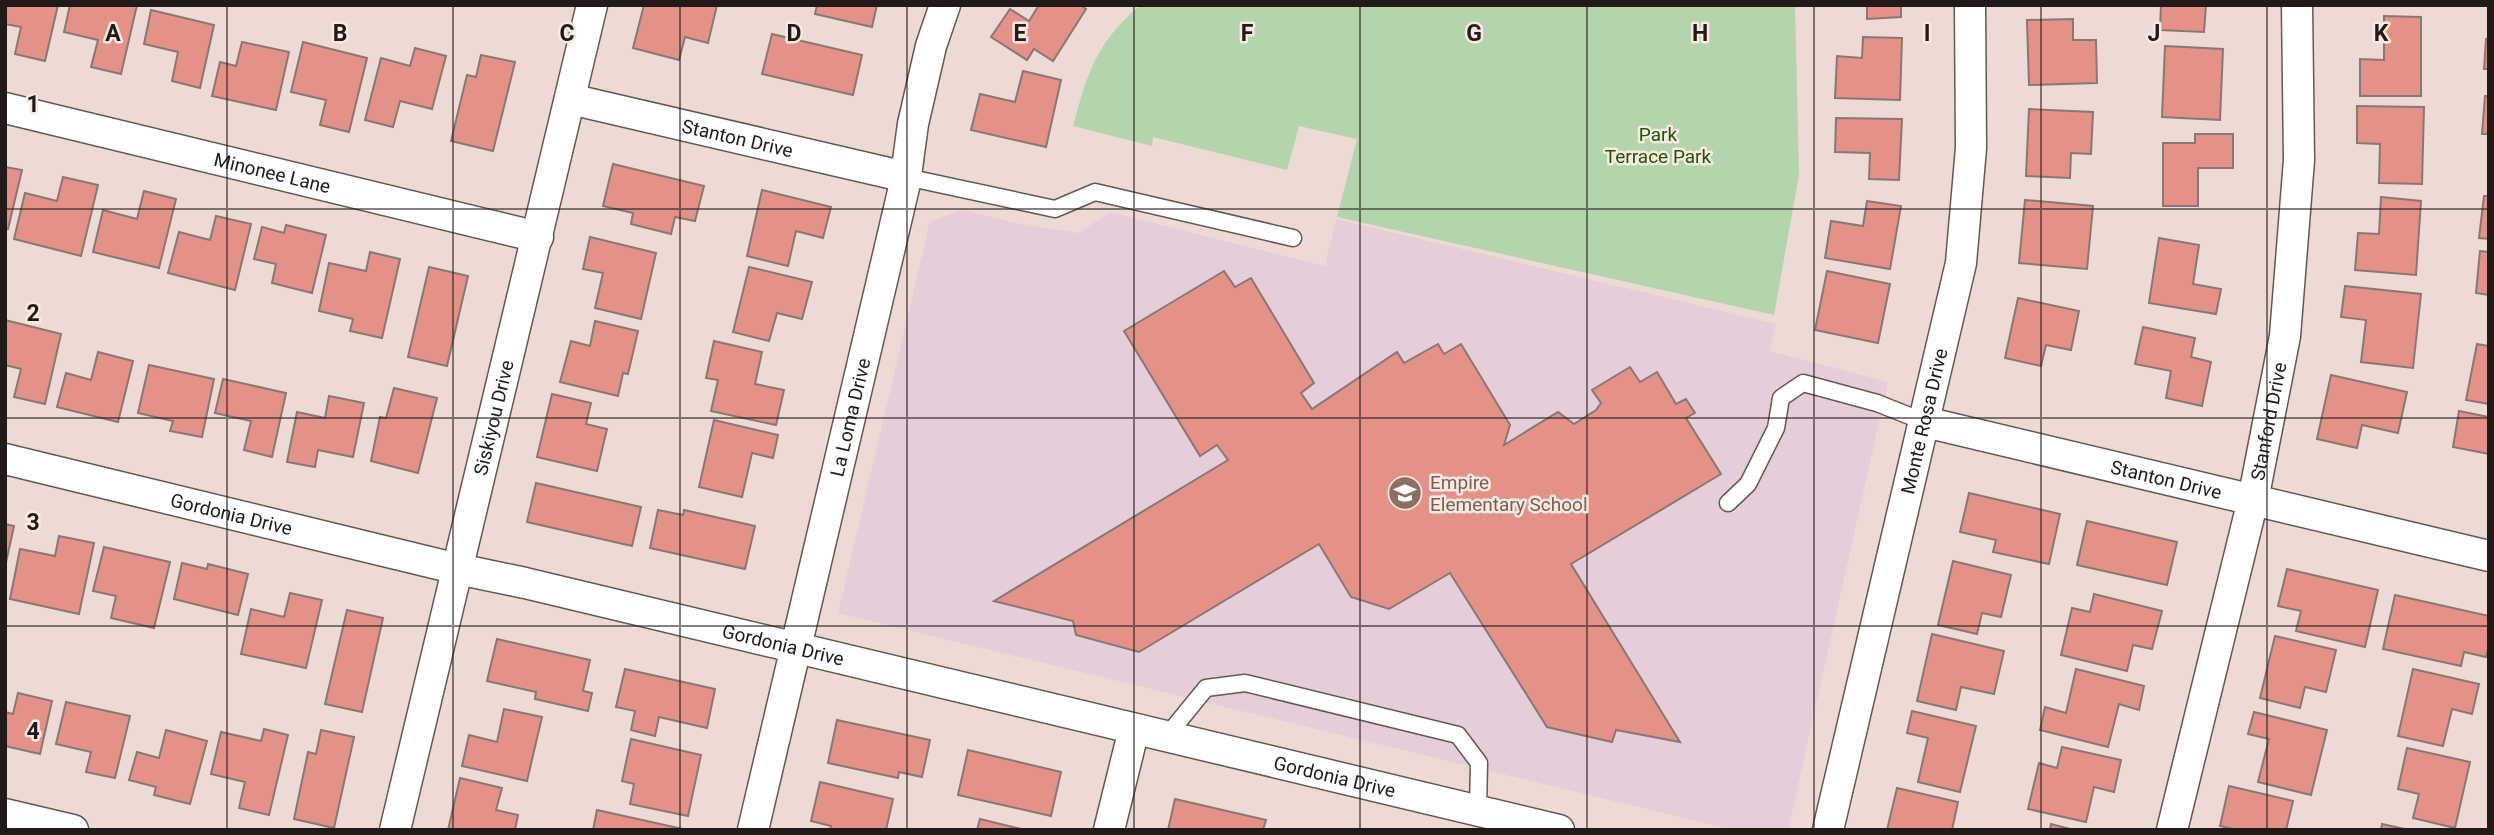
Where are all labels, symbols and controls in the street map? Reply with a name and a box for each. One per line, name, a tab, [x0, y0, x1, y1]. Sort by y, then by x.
text: A	[105, 20, 121, 47]
text: B	[333, 20, 347, 47]
text: C	[559, 20, 575, 47]
text: D	[787, 20, 801, 47]
text: E	[1014, 20, 1027, 47]
text: F	[1241, 20, 1254, 47]
text: G	[1466, 20, 1482, 47]
text: H	[1692, 20, 1708, 47]
text: I	[1924, 20, 1930, 47]
text: J	[2148, 20, 2160, 47]
text: K	[2374, 20, 2389, 47]
text: 1	[26, 91, 40, 118]
street label: Stanton Drive	[680, 114, 795, 162]
park label: Park Terrace Park	[1605, 123, 1712, 168]
street label: Minonee Lane	[212, 148, 333, 198]
text: 2	[26, 300, 40, 327]
street label: Monte Rosa Drive	[1896, 346, 1952, 496]
street label: La Loma Drive	[825, 356, 875, 479]
street label: Siskiyou Drive	[469, 358, 518, 477]
street label: Stanford Drive	[2246, 360, 2291, 482]
street label: Stanton Drive	[2109, 455, 2224, 504]
place label: Empire Elementary School	[1430, 471, 1588, 516]
school or university icon: Empire Elementary School	[1386, 474, 1424, 512]
street label: Gordonia Drive	[168, 488, 295, 540]
text: 3	[26, 509, 40, 536]
street label: Gordonia Drive	[720, 619, 846, 670]
text: 4	[26, 718, 40, 745]
street label: Gordonia Drive	[1271, 751, 1398, 802]

